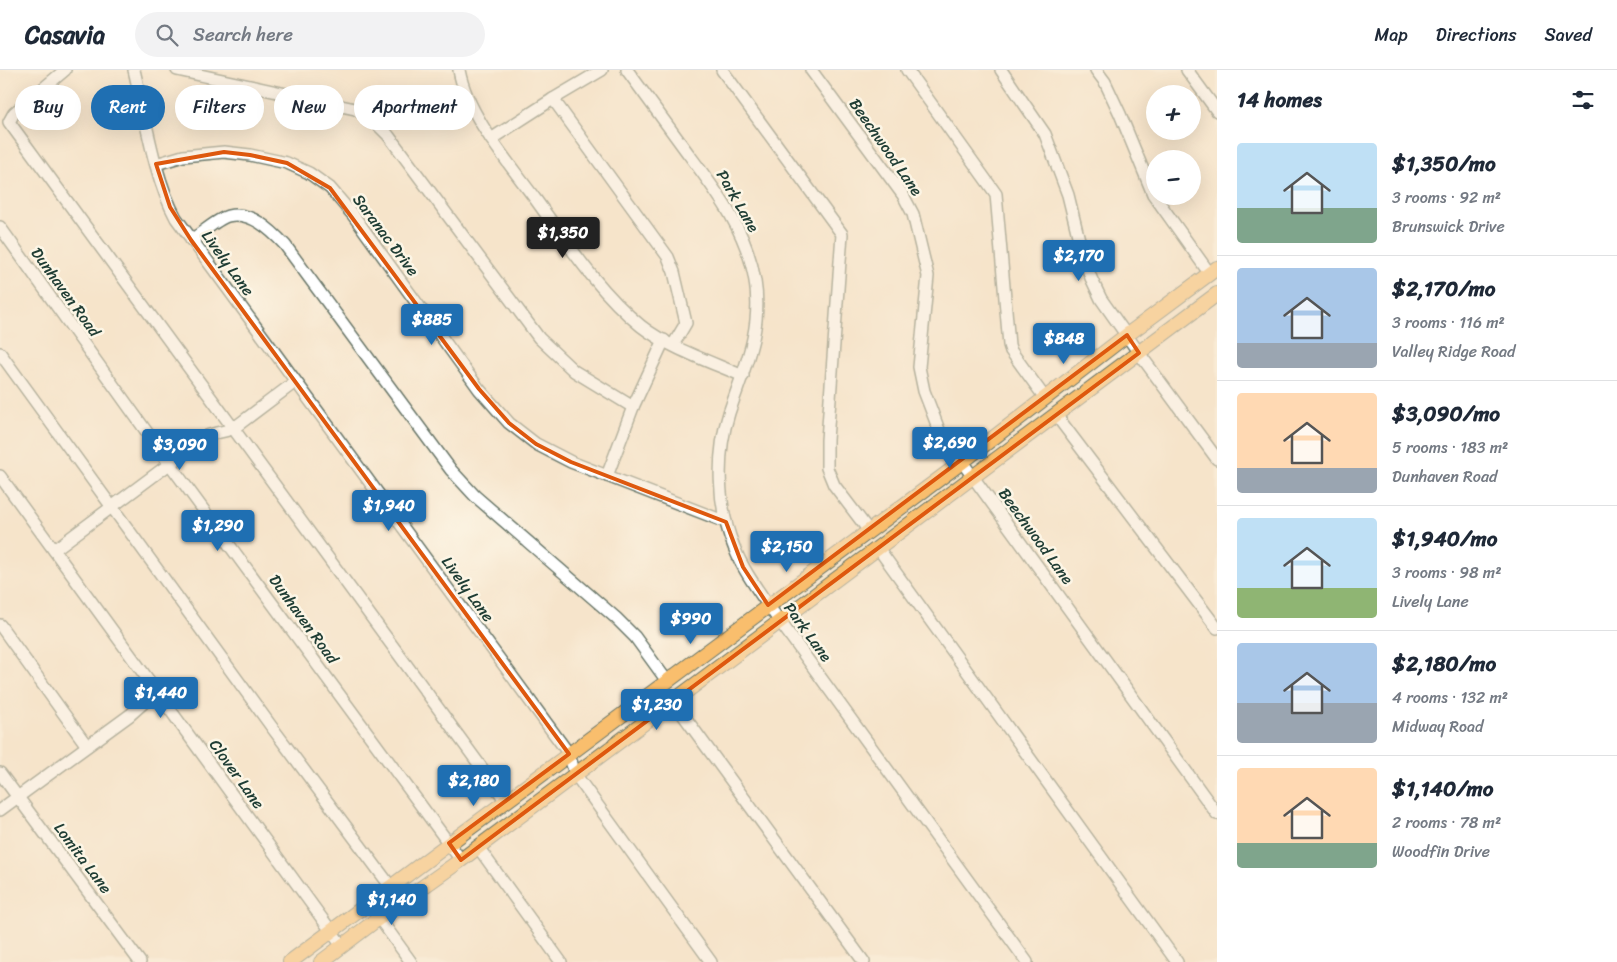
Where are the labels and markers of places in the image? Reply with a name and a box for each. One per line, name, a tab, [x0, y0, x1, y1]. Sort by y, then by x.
pin: $1,350	[522, 216, 604, 259]
pin: $2,170	[1038, 240, 1120, 282]
pin: $885	[402, 304, 462, 346]
pin: $848	[1034, 322, 1094, 365]
pin: $2,690	[909, 426, 991, 469]
pin: $3,090	[139, 428, 221, 471]
pin: $1,940	[348, 490, 430, 532]
pin: $1,290	[177, 510, 259, 552]
pin: $2,150	[746, 530, 828, 573]
pin: $990	[661, 602, 721, 645]
pin: $1,440	[120, 676, 202, 719]
pin: $1,230	[616, 688, 698, 731]
pin: $2,180	[433, 764, 515, 807]
pin: $1,140	[351, 884, 433, 926]

